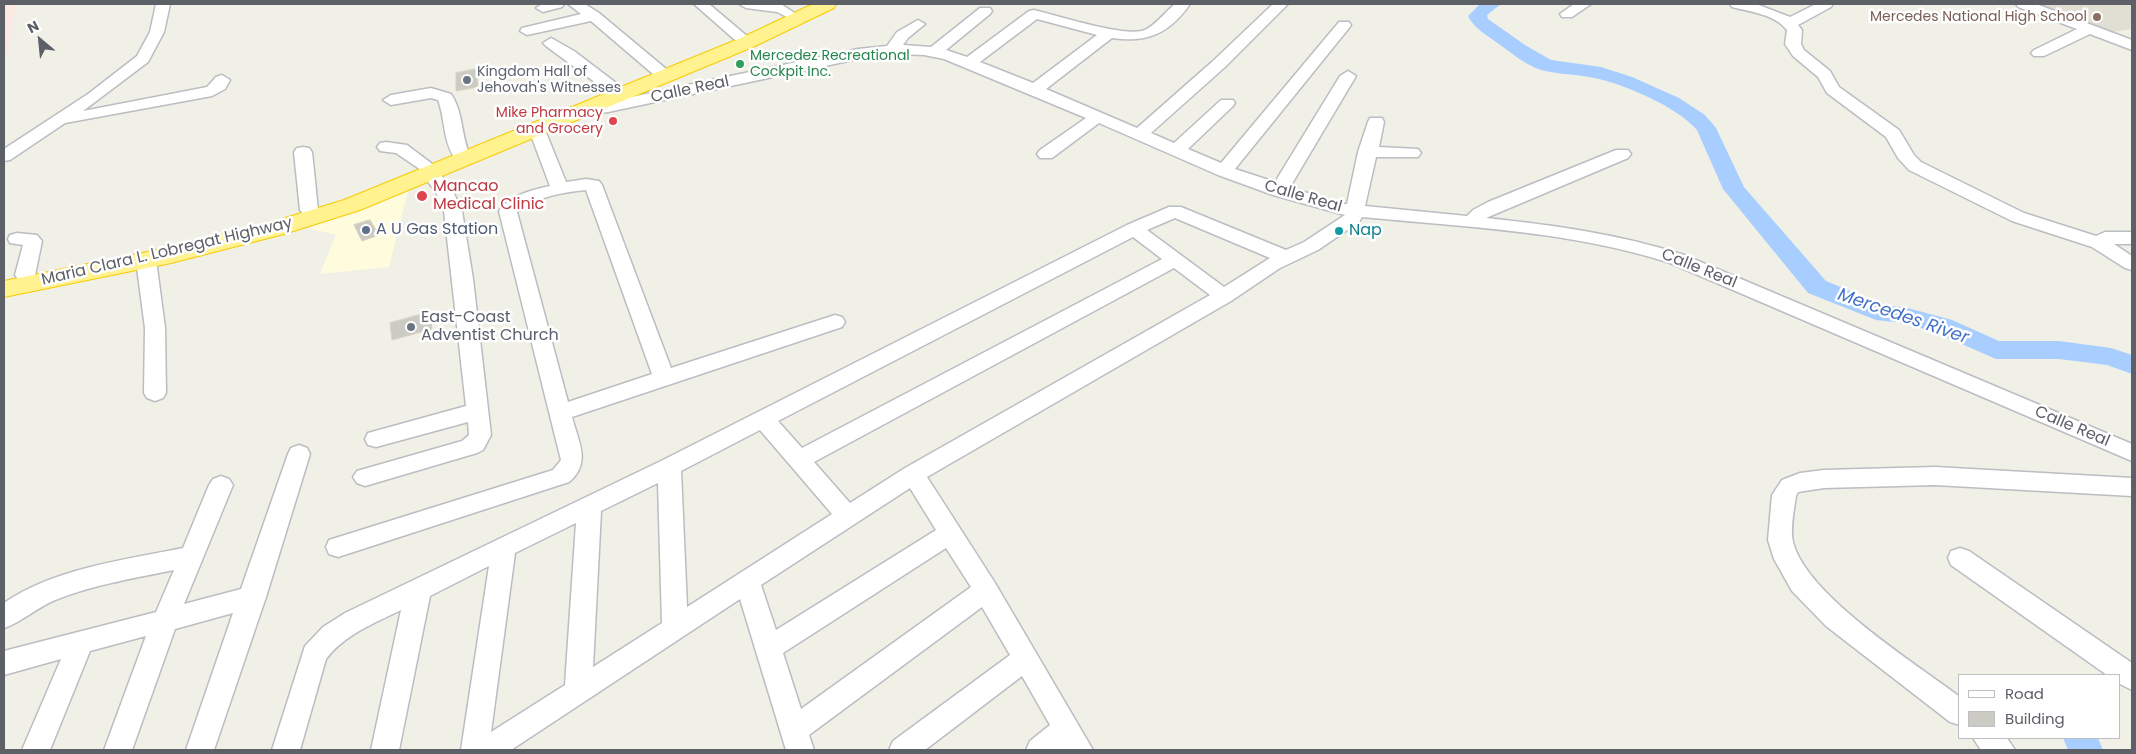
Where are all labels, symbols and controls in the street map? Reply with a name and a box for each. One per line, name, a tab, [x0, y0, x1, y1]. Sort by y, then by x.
place label: Mercedes National High School	[1870, 9, 2087, 25]
marker: Mercedes National High School	[2091, 11, 2103, 23]
north arrow	[15, 15, 65, 65]
text: N	[24, 15, 42, 38]
place label: Mercedez Recreational Cockpit Inc.	[750, 48, 910, 80]
marker: Mercedez Recreational Cockpit Inc.	[734, 58, 746, 70]
place label: Kingdom Hall of Jehovah's Witnesses	[477, 64, 621, 96]
street label: Calle Real	[649, 72, 731, 108]
marker: Kingdom Hall of Jehovah's Witnesses	[461, 74, 473, 86]
place label: Mike Pharmacy and Grocery	[496, 105, 603, 138]
marker: Mike Pharmacy and Grocery	[607, 115, 619, 127]
place label: Mancao Medical Clinic	[433, 177, 544, 215]
street label: Calle Real	[1262, 177, 1344, 217]
marker: Mancao Medical Clinic	[415, 189, 429, 203]
street label: Maria Clara L. Lobregat Highway	[40, 214, 294, 290]
place label: A U Gas Station	[376, 220, 498, 240]
place label: Nap	[1349, 221, 1382, 241]
marker: A U Gas Station	[360, 224, 372, 236]
marker: Nap	[1333, 225, 1345, 237]
street label: Calle Real	[1658, 245, 1740, 293]
water label: Mercedes River	[1835, 285, 1971, 349]
place label: East-Coast Adventist Church	[421, 308, 559, 346]
marker: East-Coast Adventist Church	[405, 321, 417, 333]
street label: Calle Real	[2032, 403, 2112, 451]
legend	[1958, 674, 2121, 739]
text: Road	[2005, 683, 2044, 704]
text: Building	[2005, 708, 2065, 729]

